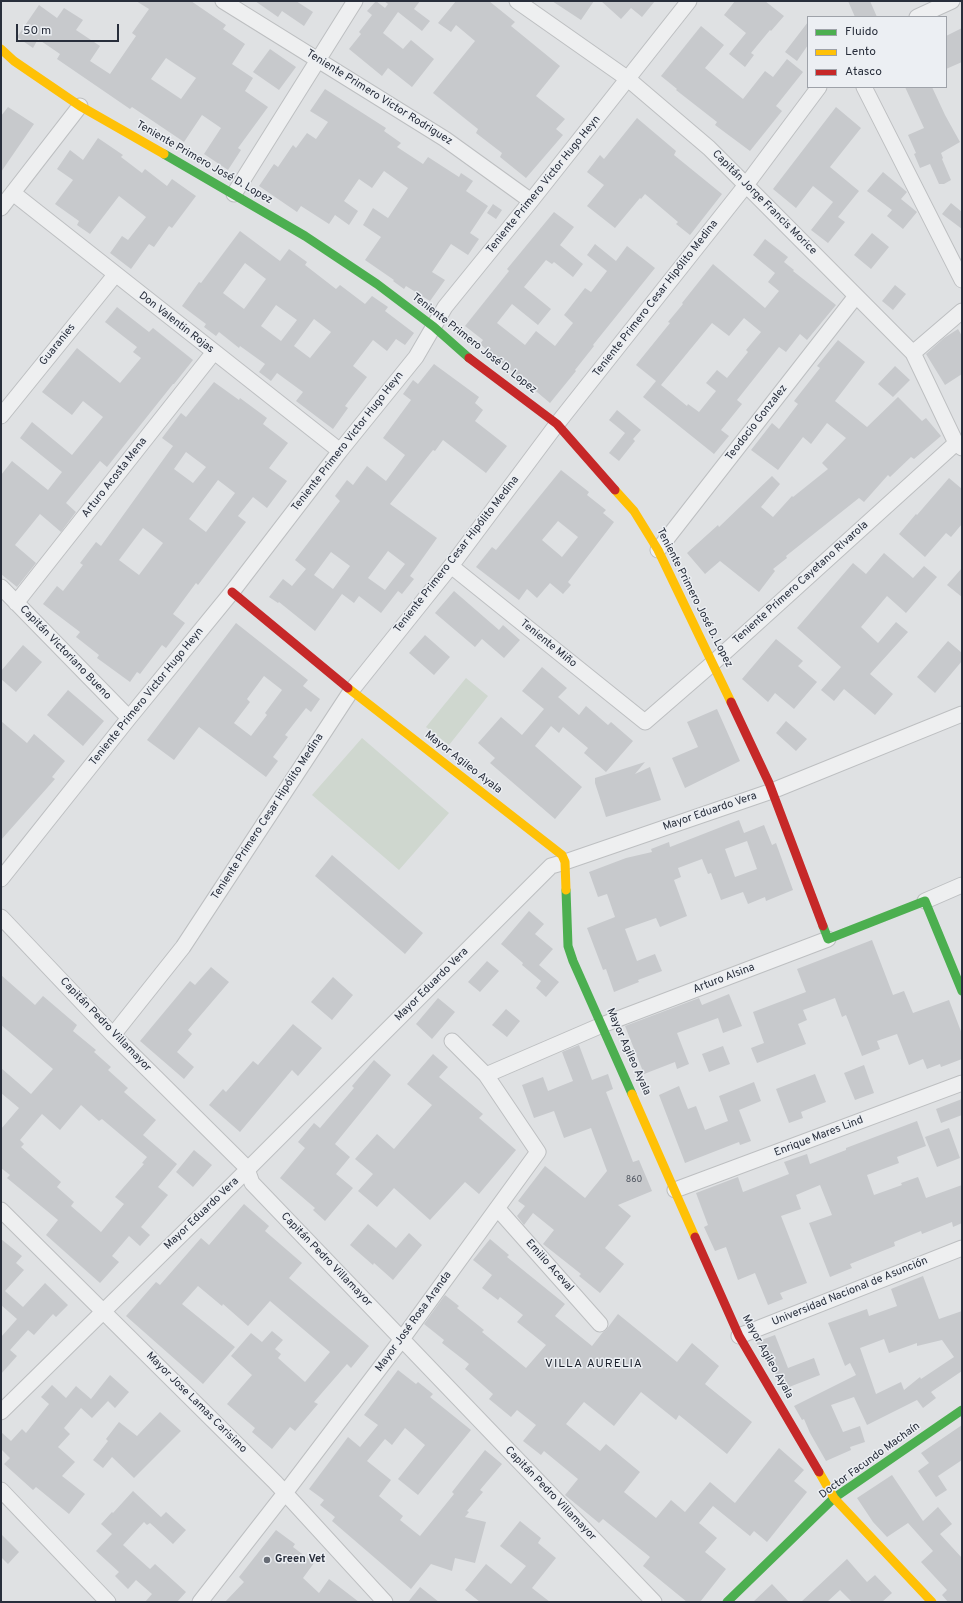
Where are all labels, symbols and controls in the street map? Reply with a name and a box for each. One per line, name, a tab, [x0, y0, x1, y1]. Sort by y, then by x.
scale bar	[18, 16, 121, 42]
legend	[807, 16, 947, 88]
text: 50 m	[23, 23, 51, 39]
text: Fluido	[845, 24, 878, 40]
text: Lento	[845, 44, 876, 60]
street label: Teniente Primero Victor Rodriguez	[303, 47, 455, 149]
text: Atasco	[845, 64, 882, 80]
street label: Teniente Primero Victor Hugo Heyn	[484, 113, 604, 257]
street label: Teniente Primero José D. Lopez	[134, 119, 274, 207]
street label: Capitán Jorge Francis Morice	[709, 148, 819, 258]
street label: Teniente Primero Cesar Hipólito Medina	[591, 218, 721, 380]
street label: Don Valentin Rojas	[136, 290, 216, 356]
street label: Teniente Primero José D. Lopez	[409, 291, 539, 397]
street label: Guaranies	[37, 322, 79, 368]
street label: Teniente Primero Victor Hugo Heyn	[289, 369, 407, 515]
street label: Teodocio Gonzalez	[723, 382, 791, 464]
street label: Arturo Acosta Mena	[80, 435, 150, 521]
street label: Teniente Primero Cesar Hipólito Medina	[392, 474, 522, 636]
street label: Teniente Primero Cayetano RIvarola	[731, 519, 871, 647]
street label: Teniente Primero José D. Lopez	[653, 526, 735, 670]
street label: Capitán Victoriano Bueno	[16, 603, 114, 703]
street label: Teniente Miño	[517, 617, 579, 671]
street label: Teniente Primero Victor Hugo Heyn	[87, 625, 207, 769]
street label: Mayor Agileo Ayala	[422, 729, 504, 797]
street label: Teniente Primero Cesar Hipólito Medina	[209, 731, 327, 903]
street label: Mayor Eduardo Vera	[661, 790, 759, 834]
street label: Mayor Eduardo Vera	[393, 946, 471, 1024]
street label: Arturo Alsina	[691, 961, 757, 997]
street label: Capitán Pedro Villamayor	[57, 975, 153, 1075]
street label: Mayor Agileo Ayala	[603, 1006, 653, 1098]
street label: Enrique Mares Lind	[773, 1114, 865, 1160]
street label: Mayor Eduardo Vera	[162, 1175, 242, 1253]
house number: 860	[626, 1175, 642, 1185]
street label: Capitán Pedro Villamayor	[278, 1210, 374, 1310]
street label: Emilio Aceval	[522, 1237, 576, 1295]
street label: Universidad Nacional de Asunción	[770, 1255, 930, 1329]
street label: Mayor José Rosa Aranda	[373, 1269, 455, 1375]
street label: Mayor Agileo Ayala	[738, 1313, 796, 1401]
street label: Mayor Jose Lamas Carisimo	[143, 1350, 249, 1456]
district label: VILLA AURELIA	[545, 1358, 643, 1372]
street label: Doctor Facundo Machaín	[817, 1420, 923, 1502]
street label: Capitán Pedro Villamayor	[502, 1444, 598, 1544]
place label: Green Vet	[275, 1553, 325, 1567]
marker: Green Vet	[262, 1555, 272, 1565]

